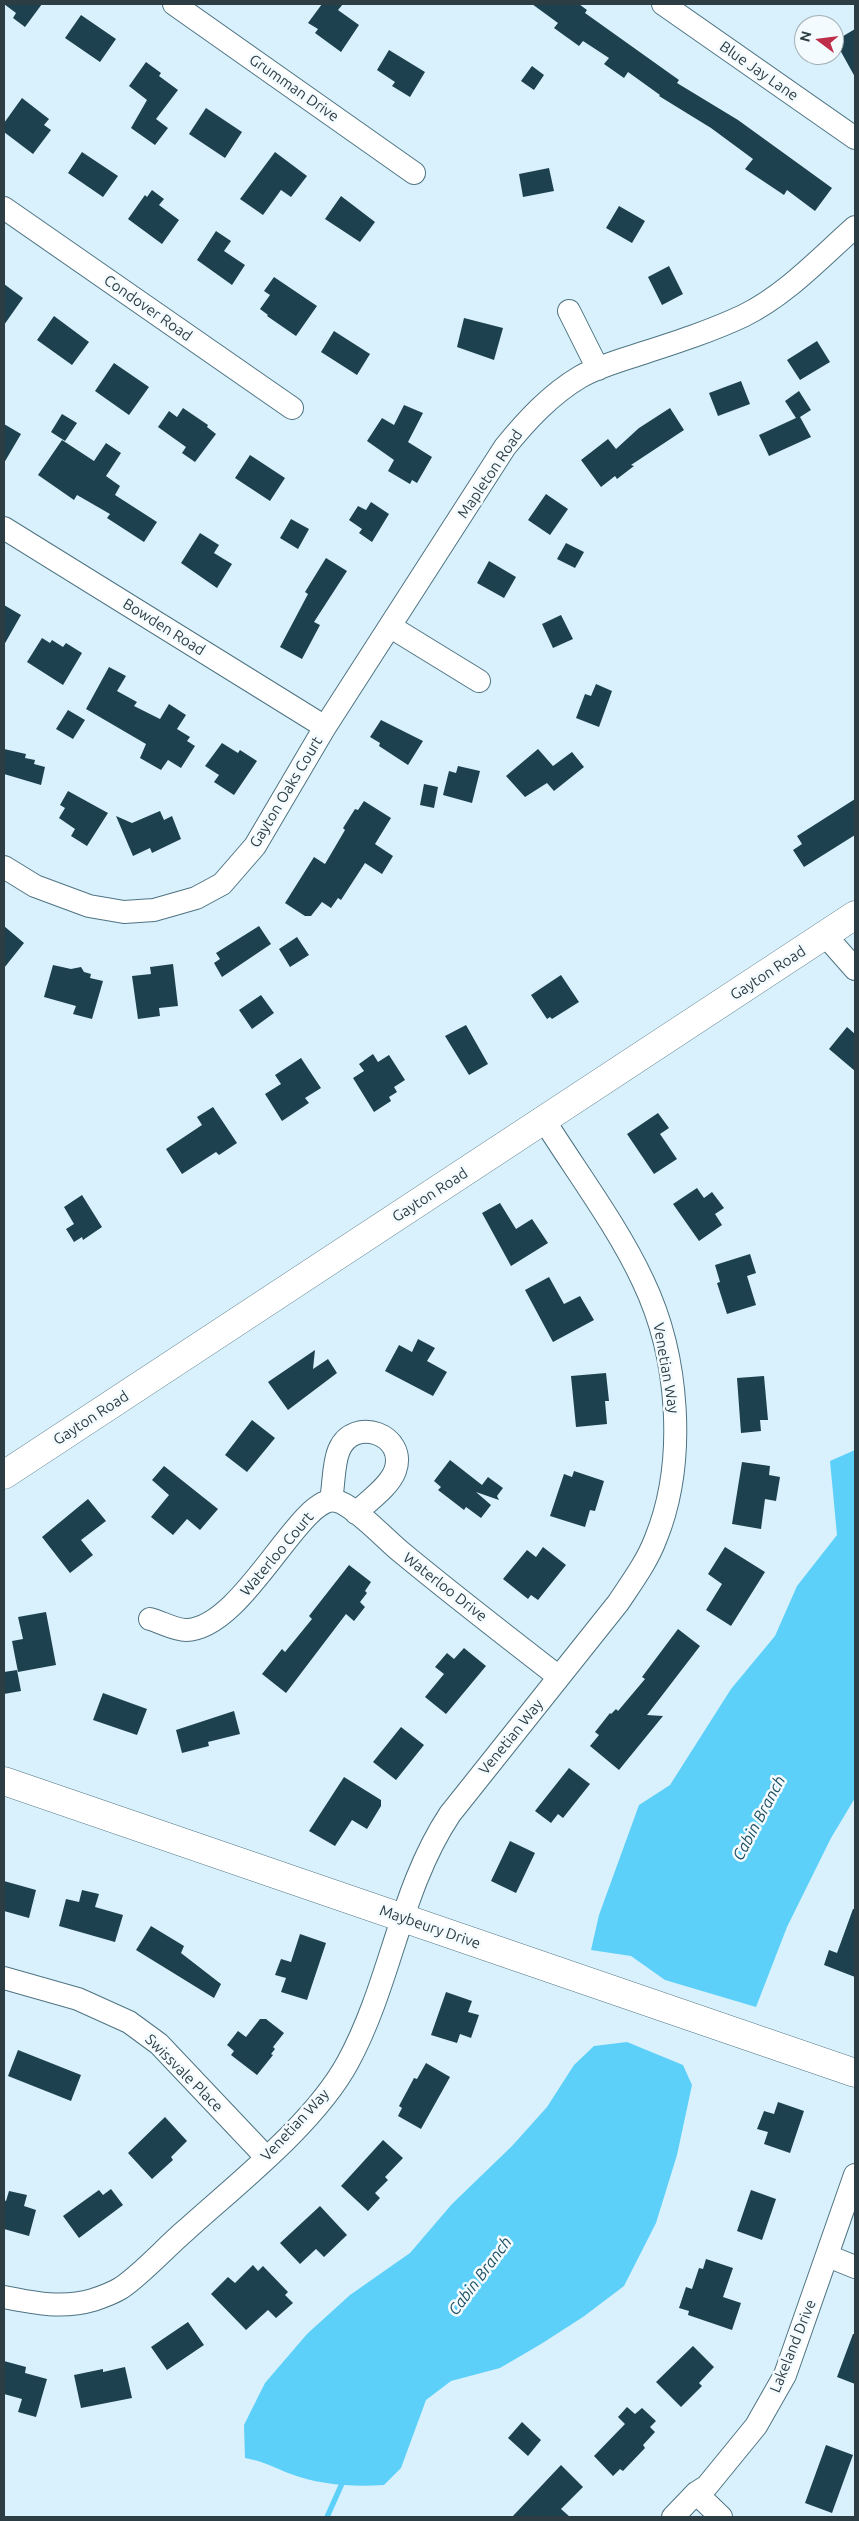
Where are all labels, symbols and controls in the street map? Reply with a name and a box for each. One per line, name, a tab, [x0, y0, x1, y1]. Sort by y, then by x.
north arrow	[794, 15, 844, 65]
text: N	[796, 29, 815, 44]
street label: Blue Jay Lane	[716, 37, 802, 105]
street label: Grumman Drive	[246, 50, 342, 126]
street label: Condover Road	[101, 271, 195, 345]
street label: Mapleton Road	[454, 426, 526, 522]
street label: Bowden Road	[120, 595, 208, 659]
street label: Gayton Oaks Court	[246, 733, 326, 851]
street label: Gayton Road	[727, 942, 809, 1004]
street label: Gayton Road	[389, 1164, 471, 1226]
street label: Venetian Way	[649, 1321, 683, 1415]
street label: Gayton Road	[50, 1387, 132, 1449]
street label: Waterloo Court	[237, 1508, 317, 1600]
street label: Waterloo Drive	[399, 1549, 491, 1625]
street label: Venetian Way	[475, 1696, 547, 1778]
water label: Cabin Branch	[729, 1772, 789, 1864]
street label: Maybeury Drive	[377, 1901, 483, 1953]
street label: Swissvale Place	[141, 2030, 227, 2116]
street label: Venetian Way	[257, 2085, 333, 2165]
water label: Cabin Branch	[444, 2233, 516, 2319]
street label: Lakeland Drive	[766, 2297, 820, 2395]

